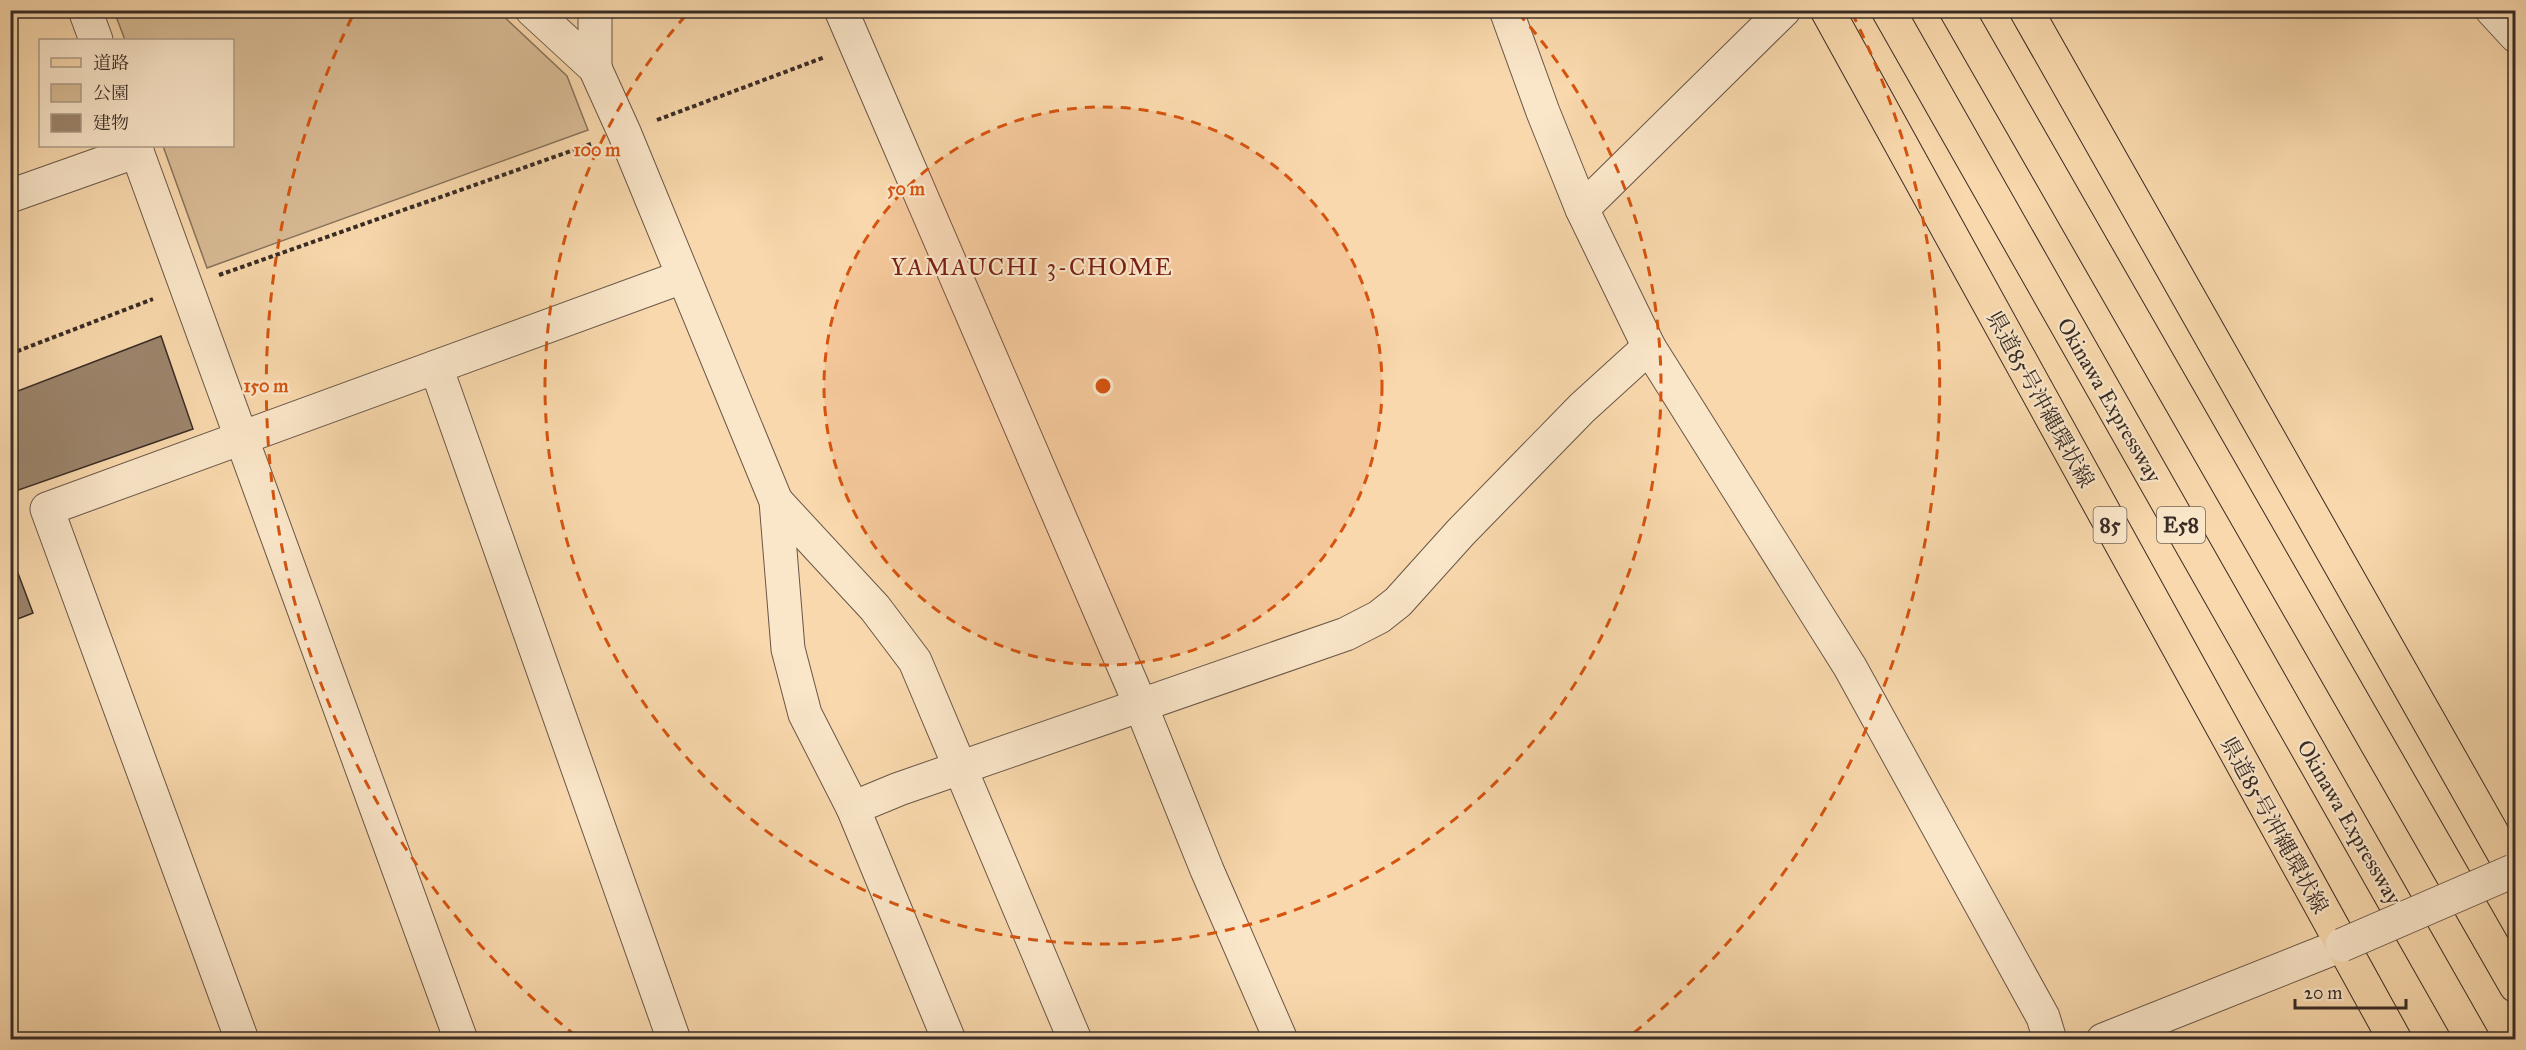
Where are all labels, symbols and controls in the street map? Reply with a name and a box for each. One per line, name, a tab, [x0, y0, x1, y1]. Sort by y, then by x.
legend	[39, 39, 234, 147]
text: 道路	[93, 52, 129, 74]
text: 公園	[93, 82, 129, 104]
text: 建物	[93, 112, 129, 134]
text: 100 m	[574, 139, 621, 161]
text: 50 m	[887, 178, 926, 200]
district label: YAMAUCHI 3-CHOME	[891, 252, 1173, 282]
street label: 県道85号沖縄環状線	[1981, 306, 2100, 492]
street label: Okinawa Expressway	[2051, 313, 2168, 488]
text: 150 m	[244, 375, 289, 397]
centre of rings	[1093, 376, 1113, 396]
road number: 85	[2094, 507, 2126, 543]
road number: E58	[2157, 507, 2205, 543]
street label: 県道85号沖縄環状線	[2215, 732, 2334, 918]
street label: Okinawa Expressway	[2291, 735, 2408, 910]
scale bar	[2295, 972, 2406, 1010]
text: 20 m	[2304, 982, 2342, 1004]

